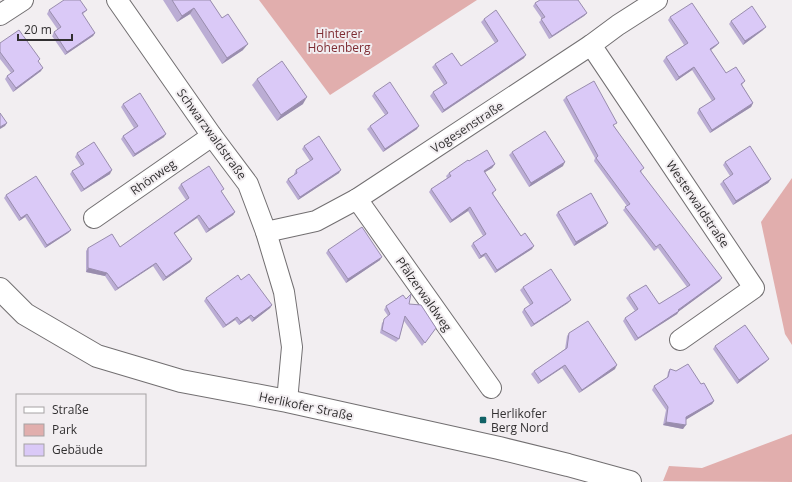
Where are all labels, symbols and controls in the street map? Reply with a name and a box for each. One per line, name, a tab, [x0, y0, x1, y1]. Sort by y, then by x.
scale bar	[18, 16, 72, 42]
text: 20 m	[24, 21, 52, 38]
park label: Hinterer Hohenberg	[307, 25, 371, 56]
street label: Schwarzwaldstraße	[173, 85, 251, 183]
street label: Vogesenstraße	[427, 97, 507, 157]
street label: Rhönweg	[127, 155, 180, 199]
street label: Westerwaldstraße	[663, 157, 734, 251]
street label: Pfälzerwaldweg	[392, 253, 456, 335]
street label: Herlikofer Straße	[258, 388, 355, 424]
legend	[16, 394, 146, 466]
text: Straße	[52, 401, 89, 418]
place label: Herlikofer Berg Nord	[491, 405, 549, 436]
marker: Herlikofer Berg Nord	[478, 415, 488, 425]
text: Park	[52, 421, 78, 438]
text: Gebäude	[52, 441, 103, 458]

